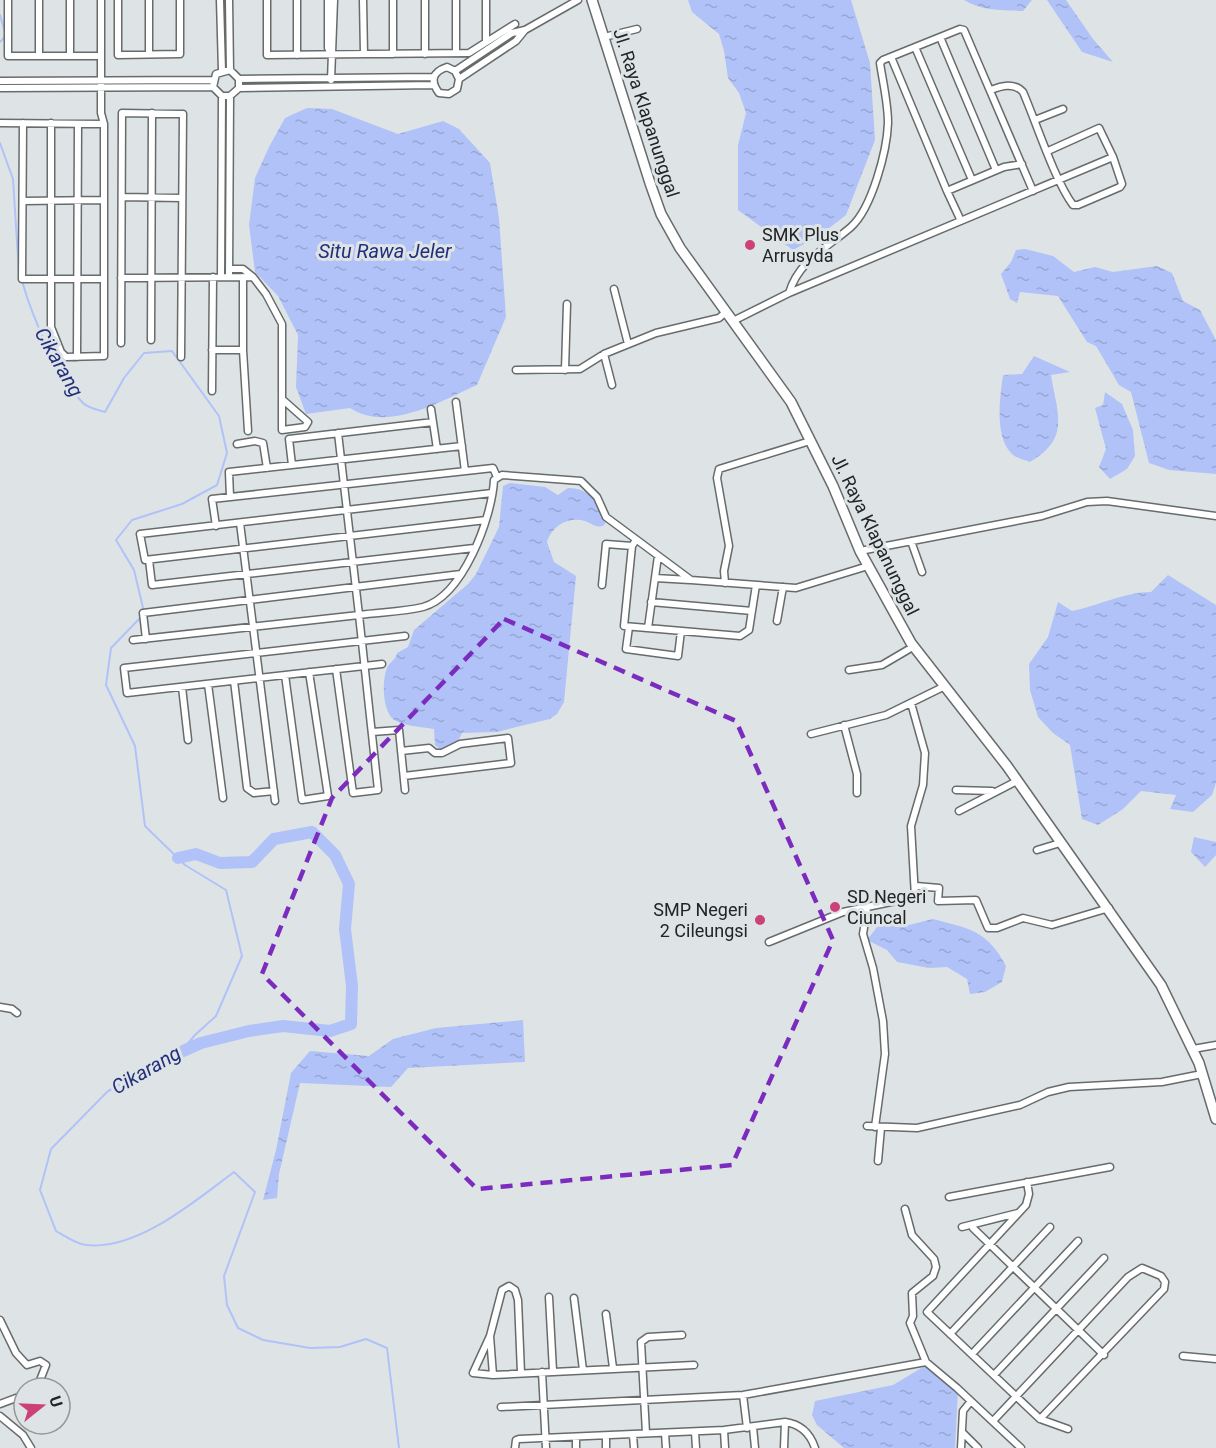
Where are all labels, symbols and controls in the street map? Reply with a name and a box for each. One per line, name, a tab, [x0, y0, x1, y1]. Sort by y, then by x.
street label: Jl. Raya Klapanunggal	[609, 26, 684, 200]
place label: SMK Plus Arrusyda	[762, 224, 839, 266]
marker: SMK Plus Arrusyda	[743, 238, 757, 252]
water label: Situ Rawa Jeler	[318, 239, 453, 263]
water label: Cikarang	[30, 323, 88, 401]
street label: Jl. Raya Klapanunggal	[827, 451, 924, 619]
place label: SD Negeri Ciuncal	[847, 886, 926, 928]
place label: SMP Negeri 2 Cileungsi	[653, 899, 748, 941]
marker: SD Negeri Ciuncal	[828, 900, 842, 914]
marker: SMP Negeri 2 Cileungsi	[753, 913, 767, 927]
water label: Cikarang	[107, 1041, 185, 1099]
north arrow	[12, 1376, 72, 1436]
text: U	[45, 1394, 66, 1409]

